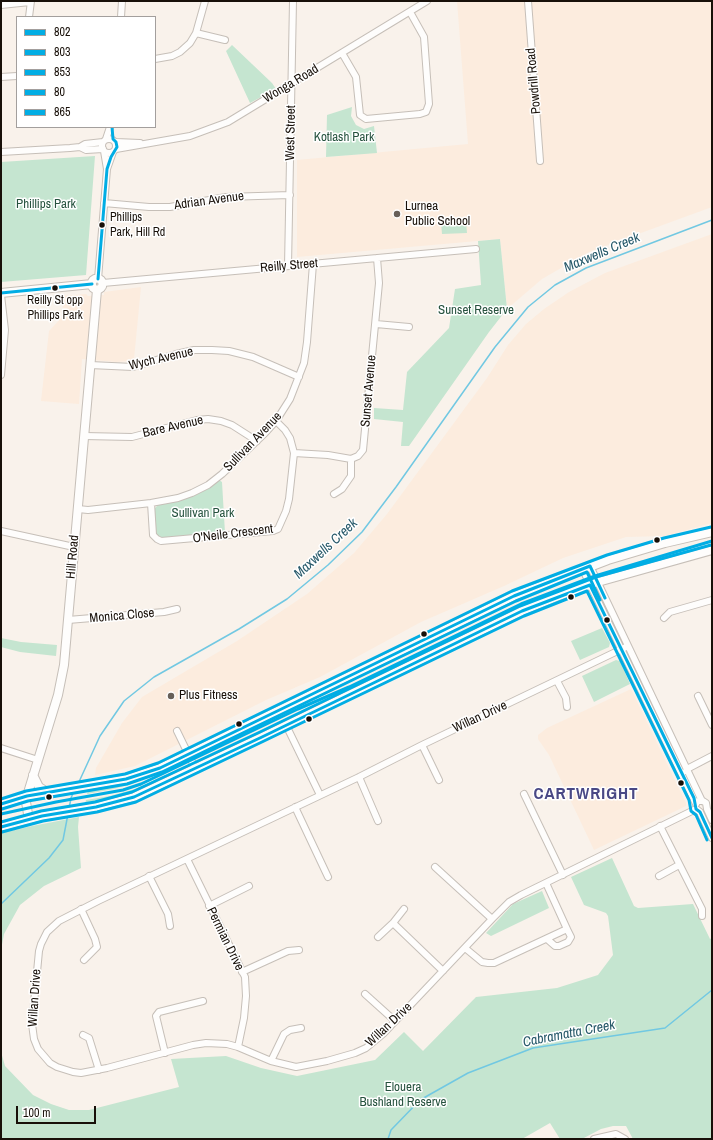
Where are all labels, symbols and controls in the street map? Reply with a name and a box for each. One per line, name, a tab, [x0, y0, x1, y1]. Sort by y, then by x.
legend	[16, 16, 156, 128]
text: 802	[54, 24, 70, 40]
text: 803	[54, 44, 70, 60]
street label: Powdrill Road	[523, 47, 545, 115]
street label: Wonga Road	[260, 61, 322, 107]
text: 853	[54, 64, 70, 80]
text: 80	[54, 84, 65, 100]
text: 865	[54, 104, 70, 120]
street label: West Street	[283, 105, 299, 161]
park label: Kotlash Park	[314, 130, 374, 146]
street label: Adrian Avenue	[173, 188, 245, 214]
park label: Phillips Park	[16, 197, 76, 213]
place label: Lurnea Public School	[405, 199, 470, 230]
marker: Lurnea Public School	[392, 209, 402, 219]
place label: Phillips Park, Hill Rd	[110, 211, 165, 239]
marker: Phillips Park, Hill Rd	[97, 220, 107, 230]
water label: Maxwells Creek	[561, 229, 643, 277]
street label: Reilly Street	[259, 256, 319, 276]
marker: Reilly St opp Phillips Park	[50, 283, 60, 293]
place label: Reilly St opp Phillips Park	[27, 294, 83, 322]
park label: Sunset Reserve	[438, 303, 514, 319]
street label: Wych Avenue	[127, 344, 195, 374]
street label: Sunset Avenue	[358, 354, 380, 428]
street label: Sullivan Avenue	[221, 409, 285, 475]
street label: Bare Avenue	[141, 412, 205, 442]
park label: Sullivan Park	[172, 506, 234, 522]
water label: Maxwells Creek	[291, 515, 361, 583]
street label: O'Neile Crescent	[192, 521, 274, 547]
street label: Hill Road	[63, 534, 83, 580]
unlabelled marker	[652, 535, 662, 545]
unlabelled marker	[566, 592, 576, 602]
street label: Monica Close	[89, 605, 155, 627]
unlabelled marker	[602, 615, 612, 625]
unlabelled marker	[419, 629, 429, 639]
place label: Plus Fitness	[179, 688, 238, 704]
marker: Plus Fitness	[166, 691, 176, 701]
street label: Willan Drive	[450, 698, 510, 736]
unlabelled marker	[304, 714, 314, 724]
unlabelled marker	[234, 719, 244, 729]
unlabelled marker	[676, 778, 686, 788]
district label: CARTWRIGHT	[533, 784, 639, 804]
unlabelled marker	[44, 792, 54, 802]
street label: Permian Drive	[203, 905, 247, 973]
street label: Willan Drive	[25, 969, 45, 1027]
street label: Willan Drive	[362, 1000, 416, 1050]
water label: Cabramatta Creek	[521, 1017, 617, 1051]
park label: Elouera Bushland Reserve	[359, 1080, 447, 1111]
scale bar	[18, 1098, 98, 1124]
text: 100 m	[23, 1105, 50, 1121]

